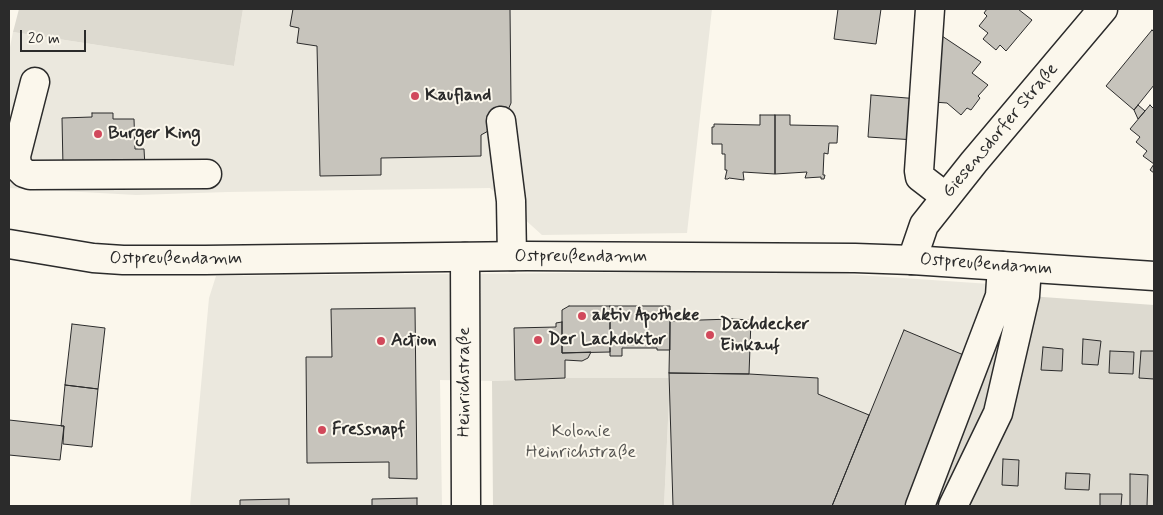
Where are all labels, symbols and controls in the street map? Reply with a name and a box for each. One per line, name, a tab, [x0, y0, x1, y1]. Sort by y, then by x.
scale bar	[22, 20, 89, 52]
text: 20 m	[28, 29, 60, 49]
street label: Giesensdorfer Straße	[938, 59, 1064, 203]
place label: Kaufland	[425, 85, 491, 107]
marker: Kaufland	[409, 90, 421, 102]
place label: Burger King	[108, 123, 201, 145]
marker: Burger King	[92, 128, 104, 140]
street label: Ostpreußendamm	[515, 246, 647, 268]
street label: Ostpreußendamm	[110, 248, 242, 270]
street label: Ostpreußendamm	[919, 250, 1053, 280]
place label: aktiv Apotheke	[592, 305, 699, 327]
marker: aktiv Apotheke	[576, 310, 588, 322]
place label: Dachdecker Einkauf	[720, 314, 809, 356]
street label: Heinrichstraße	[454, 327, 476, 437]
place label: Der Lackdoktor	[548, 329, 666, 351]
marker: Dachdecker Einkauf	[704, 329, 716, 341]
place label: Action	[391, 330, 437, 352]
marker: Der Lackdoktor	[532, 334, 544, 346]
marker: Action	[375, 335, 387, 347]
place label: Fressnapf	[332, 419, 405, 441]
park label: Kolonie Heinrichstraße	[526, 421, 636, 464]
marker: Fressnapf	[316, 424, 328, 436]

